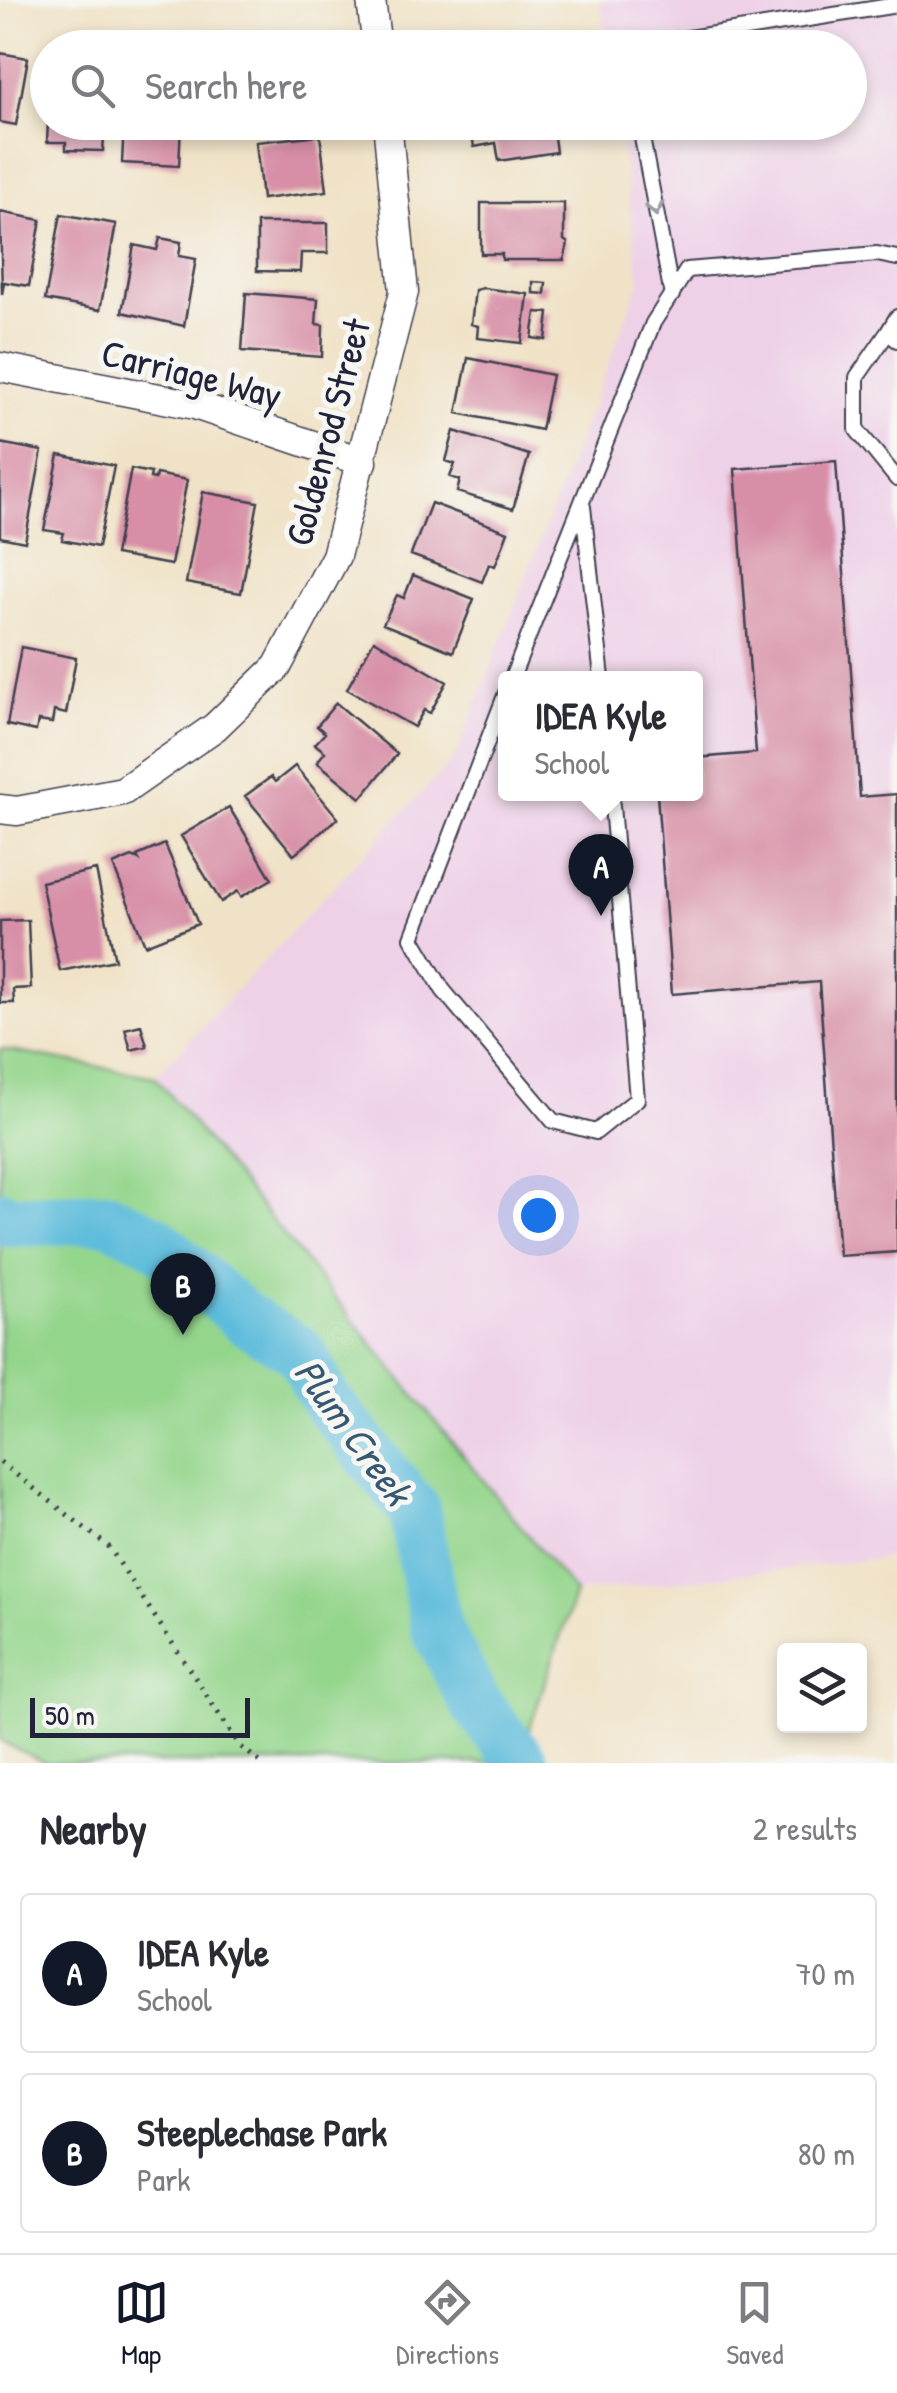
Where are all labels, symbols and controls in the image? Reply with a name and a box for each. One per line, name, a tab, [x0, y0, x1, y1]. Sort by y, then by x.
search box	[30, 30, 867, 140]
icon: search	[65, 58, 120, 113]
text: Search here	[145, 59, 307, 111]
one-way arrow	[644, 201, 665, 217]
street label: Goldenrod Street	[272, 312, 382, 551]
street label: Carriage Way	[97, 326, 287, 420]
popup	[498, 671, 703, 801]
text: IDEA Kyle	[534, 689, 667, 741]
text: School	[534, 741, 609, 784]
pin: A	[568, 834, 634, 916]
your location	[513, 1190, 564, 1241]
pin: B	[150, 1252, 216, 1335]
water label: Plum Creek	[283, 1347, 427, 1518]
map controls	[777, 1643, 867, 1733]
button: layers	[777, 1643, 867, 1733]
scale bar	[30, 1693, 250, 1738]
text: 50 m	[45, 1696, 95, 1734]
text: Nearby	[40, 1800, 147, 1857]
text: 2 results	[753, 1807, 857, 1850]
text: IDEA Kyle	[137, 1926, 269, 1978]
text: A	[67, 1952, 82, 1995]
text: 70 m	[796, 1952, 855, 1995]
text: School	[137, 1978, 212, 2021]
text: Steeplechase Park	[137, 2106, 387, 2158]
text: B	[66, 2132, 83, 2175]
text: 80 m	[798, 2132, 855, 2175]
text: Park	[137, 2158, 191, 2201]
tab: Map	[114, 2275, 169, 2373]
tab: Directions	[396, 2275, 499, 2373]
tab: Saved	[726, 2275, 783, 2373]

